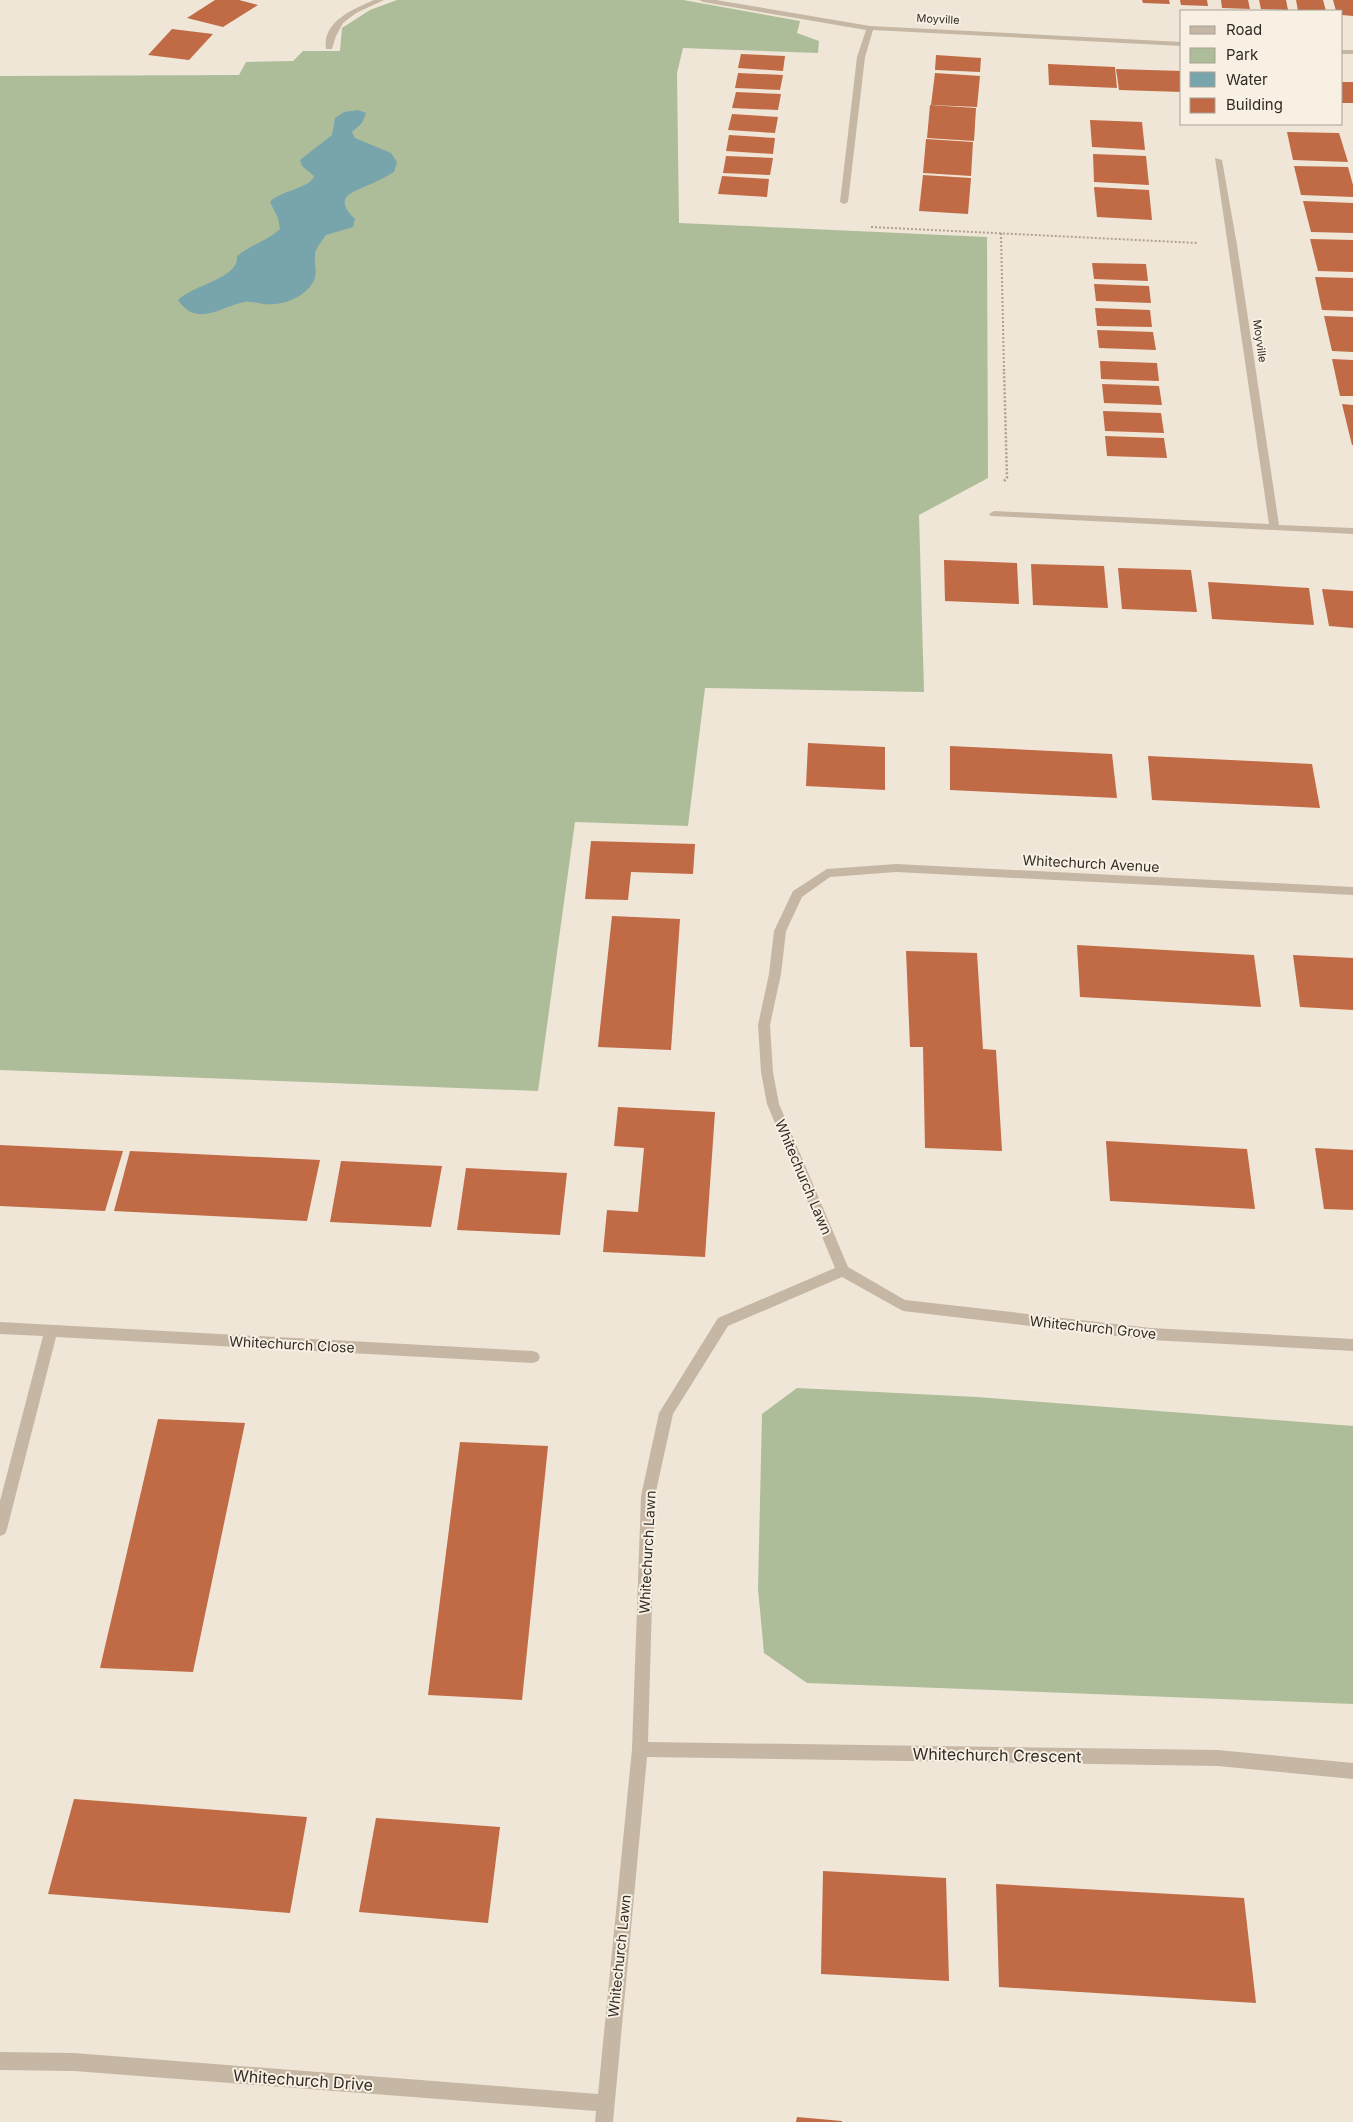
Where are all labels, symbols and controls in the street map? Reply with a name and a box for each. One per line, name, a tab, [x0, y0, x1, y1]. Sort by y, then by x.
legend	[1180, 10, 1343, 125]
street label: Moyville	[916, 11, 960, 27]
text: Road	[1226, 20, 1262, 39]
text: Park	[1226, 45, 1259, 64]
text: Water	[1226, 70, 1268, 89]
text: Building	[1226, 95, 1283, 114]
street label: Moyville	[1250, 319, 1270, 363]
street label: Whitechurch Avenue	[1022, 851, 1160, 875]
street label: Whitechurch Lawn	[772, 1117, 836, 1237]
street label: Whitechurch Grove	[1029, 1312, 1157, 1342]
street label: Whitechurch Close	[229, 1332, 355, 1356]
street label: Whitechurch Lawn	[635, 1490, 659, 1614]
street label: Whitechurch Crescent	[912, 1744, 1082, 1766]
street label: Whitechurch Lawn	[604, 1894, 634, 2018]
street label: Whitechurch Drive	[232, 2065, 374, 2095]

